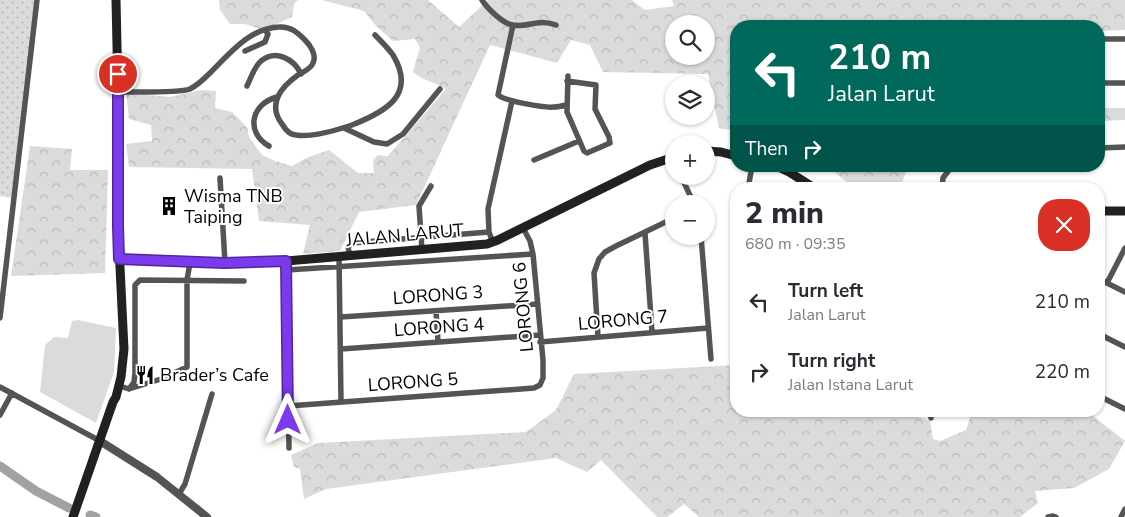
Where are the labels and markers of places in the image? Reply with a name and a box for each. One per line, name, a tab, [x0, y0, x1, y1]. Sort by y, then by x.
pin	[97, 53, 139, 95]
place label: Wisma TNB Taiping	[184, 184, 283, 229]
building icon: Wisma TNB Taiping	[158, 195, 180, 217]
place label: Brader’s Cafe	[160, 363, 269, 387]
restaurant icon: Brader’s Cafe	[134, 364, 156, 386]

